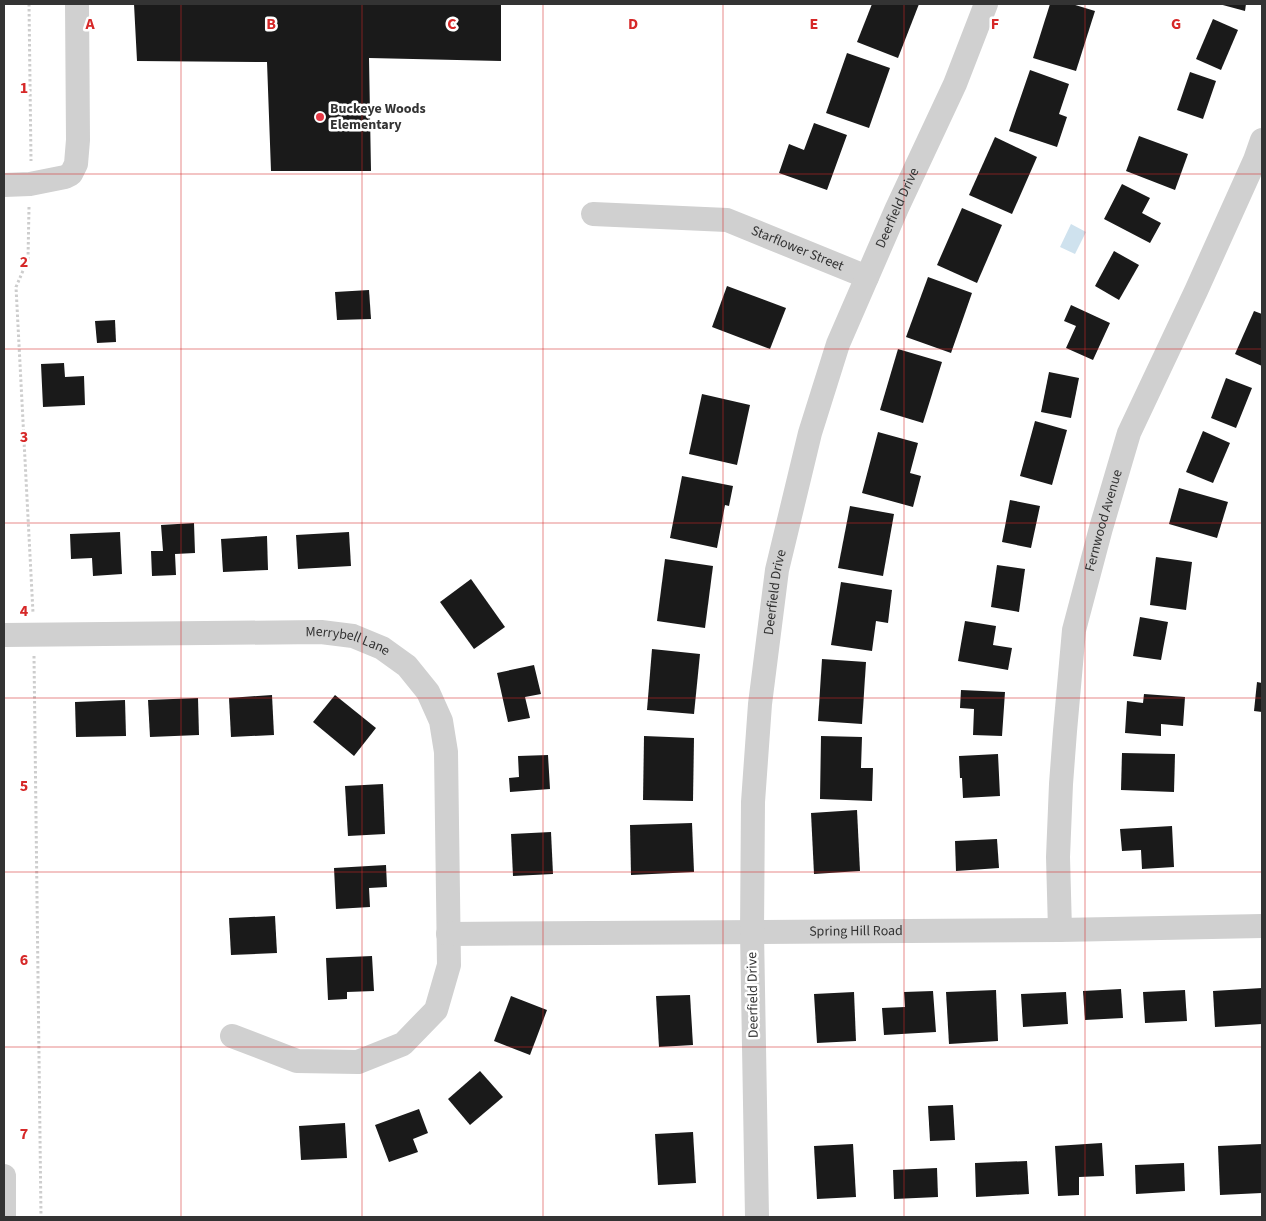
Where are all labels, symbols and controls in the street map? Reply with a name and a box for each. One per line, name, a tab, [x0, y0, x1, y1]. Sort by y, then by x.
text: A	[84, 13, 95, 35]
text: B	[266, 13, 276, 35]
text: C	[447, 13, 457, 35]
text: D	[628, 13, 638, 35]
text: E	[810, 13, 818, 35]
text: F	[991, 13, 999, 35]
text: G	[1171, 13, 1181, 35]
text: 1	[20, 77, 28, 99]
place label: Buckeye Woods Elementary	[330, 99, 426, 135]
marker: Buckeye Woods Elementary	[314, 111, 326, 123]
street label: Deerfield Drive	[871, 164, 924, 251]
street label: Starflower Street	[748, 221, 847, 277]
text: 2	[20, 251, 28, 273]
text: 3	[20, 426, 28, 448]
street label: Fernwood Avenue	[1080, 467, 1128, 574]
street label: Deerfield Drive	[759, 547, 792, 636]
text: 4	[20, 600, 29, 622]
street label: Merrybell Lane	[305, 622, 394, 661]
text: 5	[20, 775, 28, 797]
street label: Spring Hill Road	[809, 921, 903, 942]
text: 6	[20, 949, 28, 971]
street label: Deerfield Drive	[742, 952, 764, 1038]
text: 7	[20, 1123, 28, 1145]

